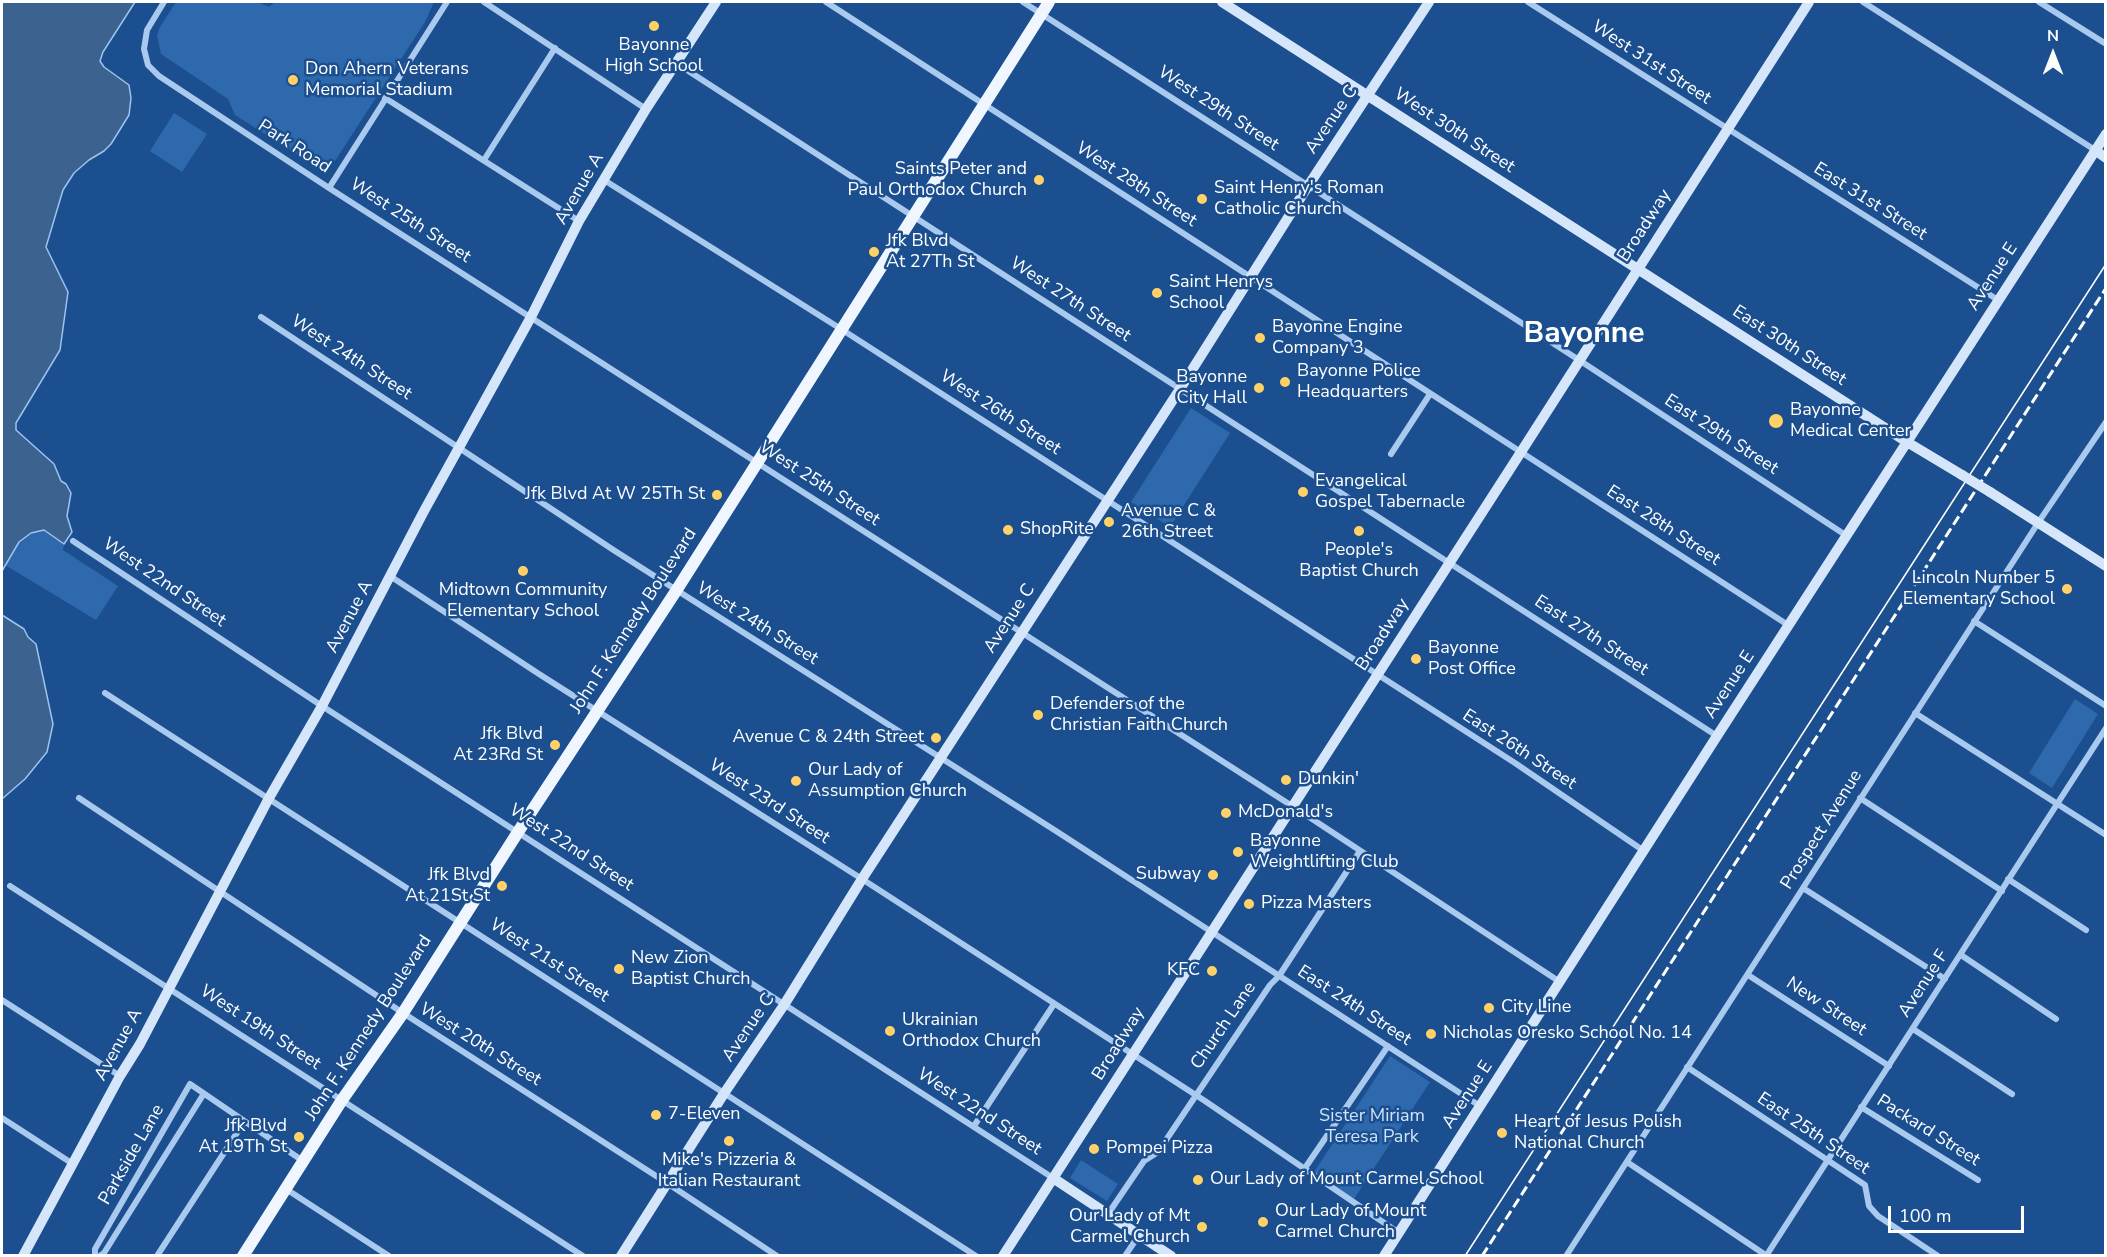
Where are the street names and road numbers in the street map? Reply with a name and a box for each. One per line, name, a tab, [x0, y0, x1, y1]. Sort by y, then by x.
street label: West 31st Street	[1587, 16, 1715, 110]
street label: West 29th Street	[1154, 62, 1282, 156]
street label: Avenue C	[1301, 82, 1363, 158]
street label: West 30th Street	[1390, 84, 1518, 178]
street label: Park Road	[254, 115, 334, 179]
street label: West 28th Street	[1072, 138, 1200, 232]
street label: Avenue A	[551, 149, 609, 229]
street label: East 31st Street	[1809, 159, 1931, 245]
street label: West 25th Street	[346, 174, 474, 268]
street label: Broadway	[1614, 186, 1676, 266]
street label: Avenue E	[1963, 239, 2023, 315]
street label: West 27th Street	[1006, 253, 1134, 347]
street label: East 30th Street	[1728, 301, 1850, 391]
street label: West 24th Street	[287, 311, 415, 405]
street label: West 26th Street	[936, 366, 1064, 460]
street label: East 29th Street	[1660, 390, 1782, 480]
street label: West 25th Street	[755, 437, 883, 531]
street label: East 28th Street	[1602, 481, 1724, 571]
street label: John F. Kennedy Boulevard	[566, 524, 702, 718]
street label: West 22nd Street	[98, 534, 230, 632]
street label: Avenue A	[322, 577, 378, 657]
street label: West 24th Street	[692, 578, 822, 670]
street label: Avenue C	[980, 580, 1040, 658]
street label: East 27th Street	[1530, 591, 1652, 681]
street label: Broadway	[1352, 595, 1414, 675]
street label: Avenue E	[1700, 647, 1760, 723]
street label: East 26th Street	[1458, 705, 1580, 795]
street label: West 23rd Street	[704, 755, 834, 849]
street label: Prospect Avenue	[1777, 766, 1867, 894]
street label: West 22nd Street	[505, 800, 637, 896]
street label: West 21st Street	[485, 914, 613, 1008]
street label: John F. Kennedy Boulevard	[301, 931, 437, 1125]
street label: Avenue F	[1894, 946, 1954, 1022]
street label: East 24th Street	[1293, 961, 1415, 1051]
street label: New Street	[1782, 973, 1870, 1041]
street label: Church Lane	[1187, 978, 1261, 1074]
street label: West 19th Street	[196, 981, 324, 1075]
street label: Avenue C	[718, 990, 780, 1066]
street label: West 20th Street	[415, 999, 545, 1091]
street label: Broadway	[1088, 1003, 1150, 1085]
street label: Avenue A	[90, 1005, 148, 1085]
street label: Avenue E	[1438, 1057, 1498, 1133]
street label: West 22nd Street	[913, 1064, 1045, 1160]
street label: East 25th Street	[1753, 1088, 1873, 1180]
street label: Packard Street	[1872, 1091, 1984, 1171]
street label: Parkside Lane	[95, 1101, 169, 1209]

